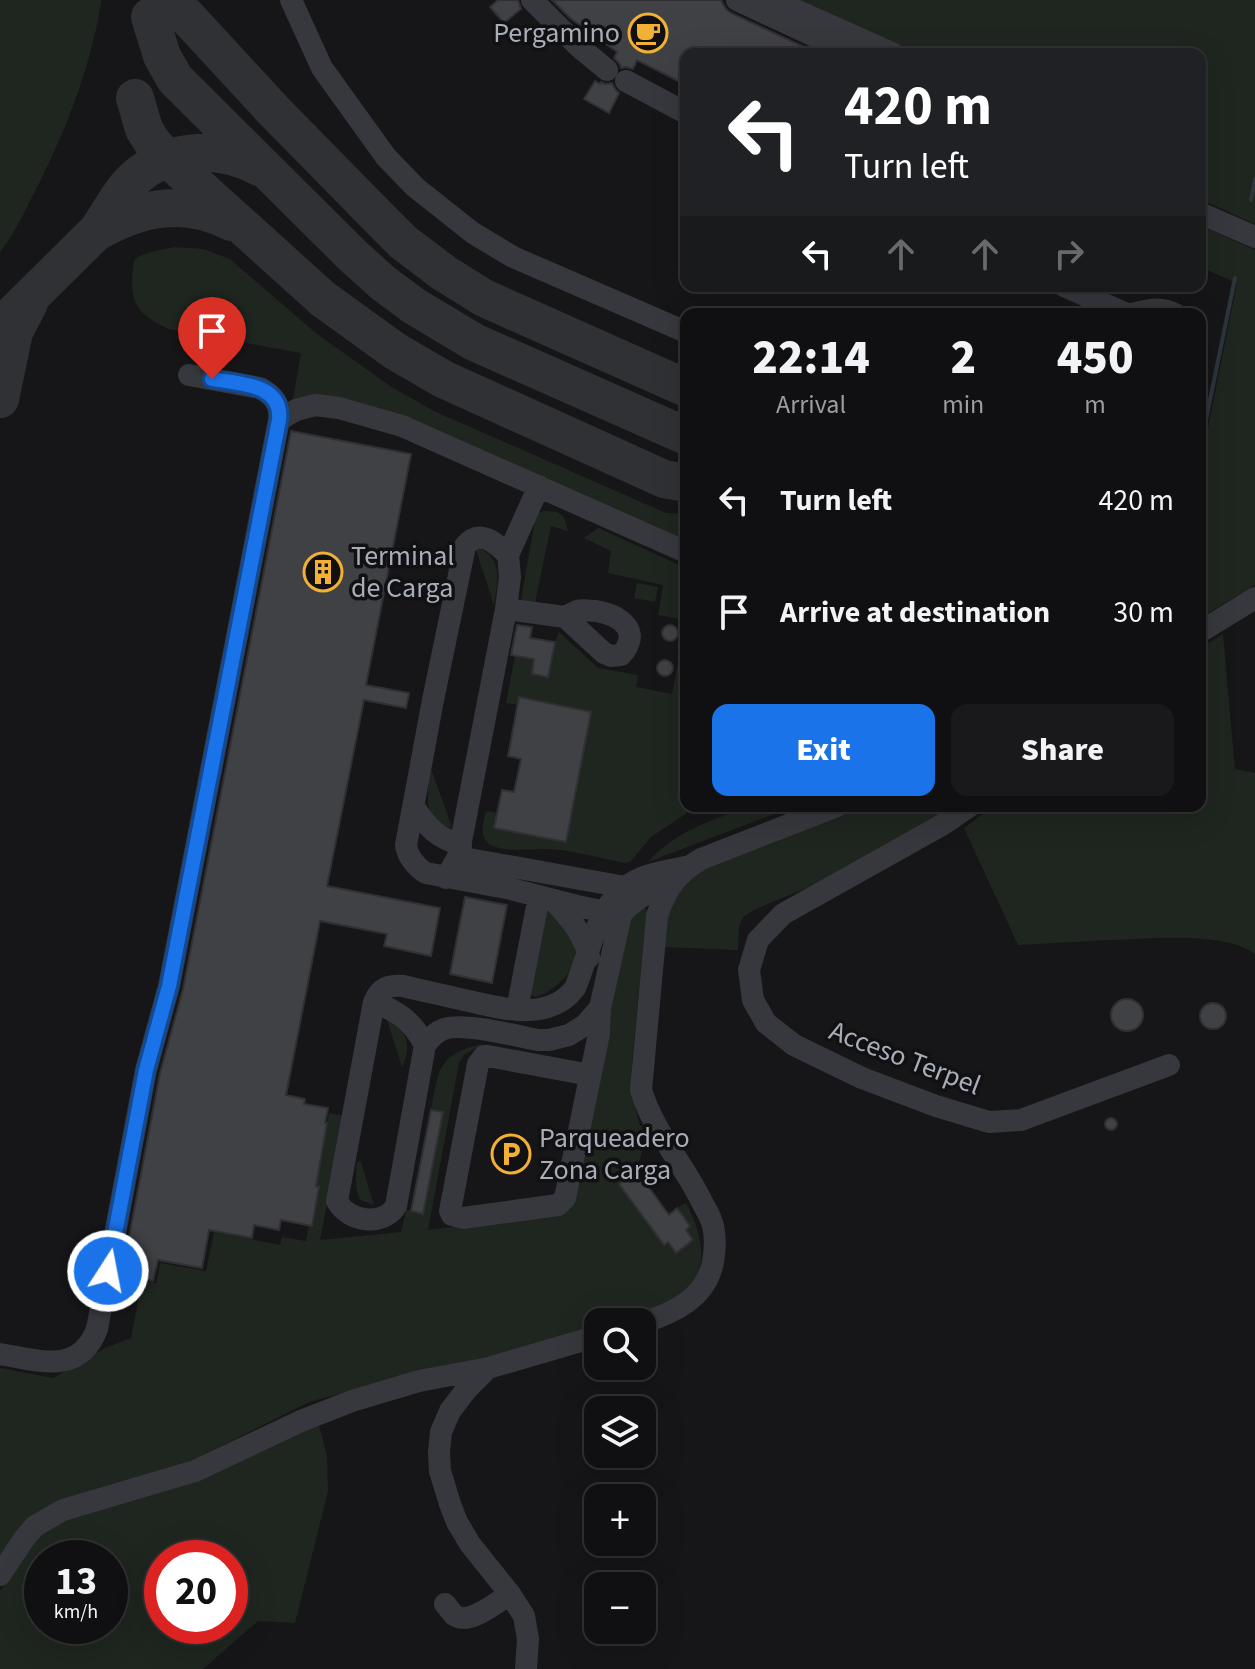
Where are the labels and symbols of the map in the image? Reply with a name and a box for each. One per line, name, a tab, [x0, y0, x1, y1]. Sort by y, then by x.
cafe icon: Pergamino	[627, 12, 669, 54]
place label: Pergamino	[493, 13, 620, 53]
pin	[178, 297, 246, 379]
place label: Terminal de Carga	[351, 536, 454, 608]
building icon: Terminal de Carga	[302, 551, 344, 593]
street label: Acceso Terpel	[823, 1011, 987, 1105]
place label: Parqueadero Zona Carga	[539, 1118, 690, 1190]
parking icon: Parqueadero Zona Carga	[490, 1133, 532, 1175]
position arrow	[66, 1229, 150, 1313]
speed limit sign: 20	[144, 1540, 248, 1644]

